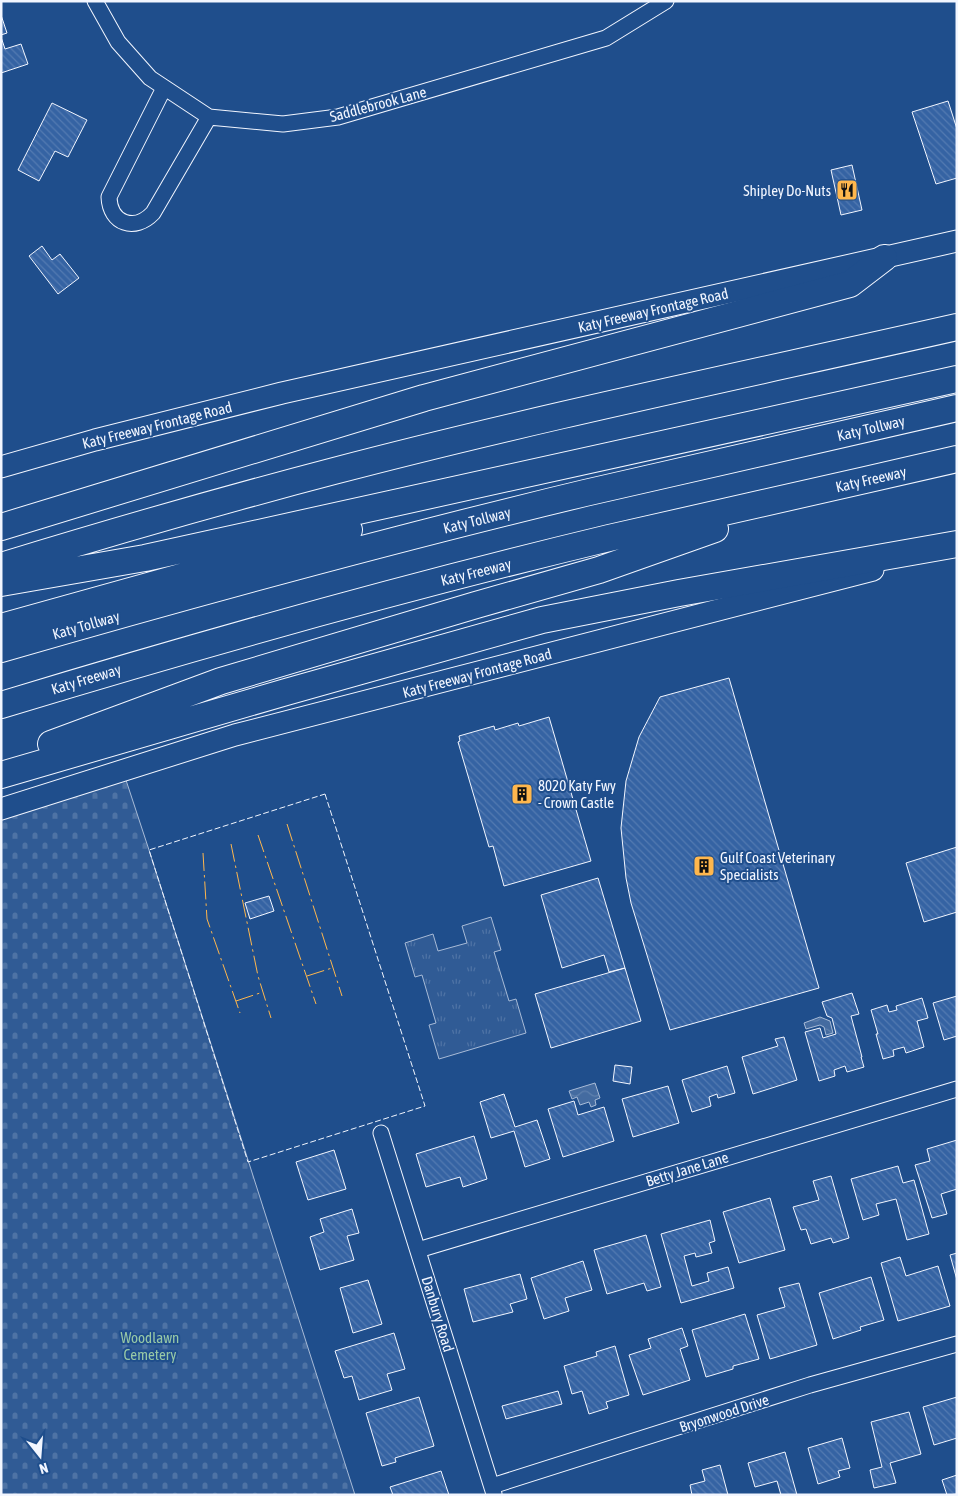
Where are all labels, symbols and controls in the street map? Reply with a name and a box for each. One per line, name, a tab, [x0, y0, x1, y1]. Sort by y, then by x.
street label: Saddlebrook Lane	[328, 83, 428, 125]
restaurant icon: Shipley Do-Nuts	[835, 178, 859, 202]
place label: Shipley Do-Nuts	[743, 182, 831, 199]
street label: Katy Freeway Frontage Road	[576, 284, 730, 336]
street label: Katy Freeway Frontage Road	[80, 398, 234, 452]
street label: Katy Tollway	[835, 412, 907, 444]
street label: Katy Freeway	[834, 463, 908, 495]
street label: Katy Tollway	[441, 503, 513, 537]
street label: Katy Freeway	[439, 555, 513, 589]
street label: Katy Tollway	[50, 607, 122, 643]
street label: Katy Freeway Frontage Road	[401, 645, 553, 701]
street label: Katy Freeway	[49, 660, 123, 698]
place label: 8020 Katy Fwy - Crown Castle	[538, 777, 616, 811]
building icon: 8020 Katy Fwy - Crown Castle	[510, 782, 534, 806]
place label: Gulf Coast Veterinary Specialists	[720, 849, 835, 883]
building icon: Gulf Coast Veterinary Specialists	[692, 854, 716, 878]
street label: Betty Jane Lane	[644, 1148, 731, 1190]
street label: Danbury Road	[418, 1274, 458, 1354]
park label: Woodlawn Cemetery	[121, 1329, 179, 1363]
street label: Bryonwood Drive	[677, 1390, 771, 1435]
north arrow	[15, 1431, 65, 1481]
text: N	[38, 1460, 50, 1477]

